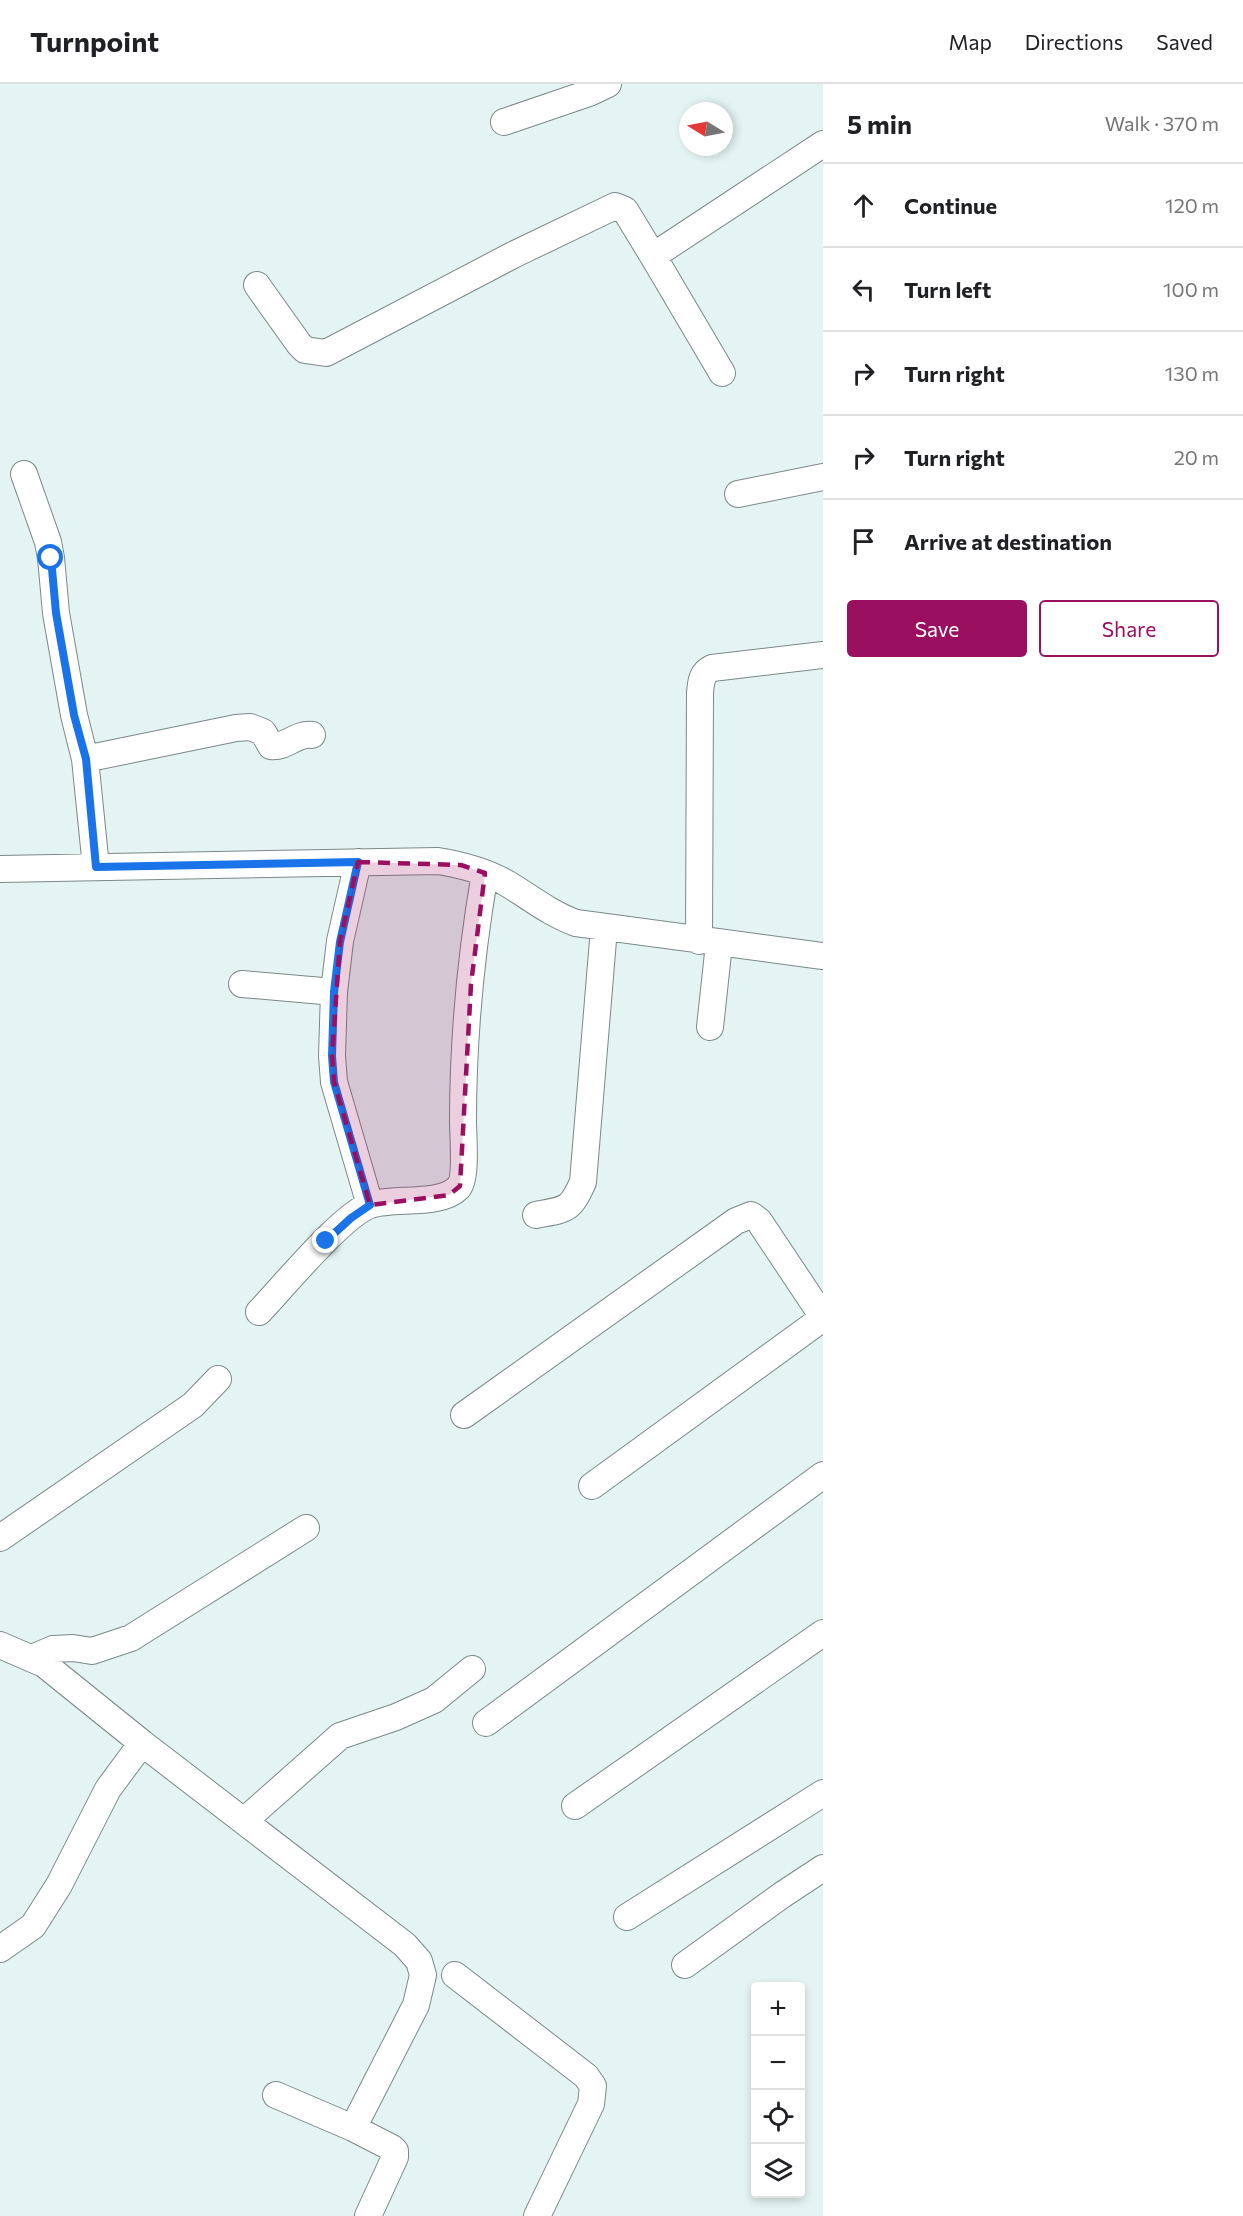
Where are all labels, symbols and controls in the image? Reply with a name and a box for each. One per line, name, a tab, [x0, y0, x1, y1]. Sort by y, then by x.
text: Turnpoint	[30, 24, 159, 58]
text: Map	[949, 29, 992, 54]
text: Directions	[1025, 29, 1123, 54]
text: Saved	[1156, 29, 1213, 54]
north arrow	[679, 102, 733, 156]
text: 5 min	[847, 108, 912, 139]
text: Walk · 370 m	[1105, 111, 1219, 135]
icon: ahead	[847, 189, 880, 222]
text: Continue	[904, 192, 997, 219]
text: 120 m	[1165, 193, 1219, 217]
icon: left	[847, 273, 880, 306]
text: Turn left	[904, 276, 991, 303]
text: 100 m	[1163, 277, 1219, 301]
icon: right	[847, 357, 880, 390]
text: Turn right	[904, 360, 1005, 387]
text: 130 m	[1165, 361, 1219, 385]
icon: right	[847, 441, 880, 474]
text: Turn right	[904, 444, 1005, 471]
text: 20 m	[1174, 445, 1219, 469]
icon: arrive	[847, 525, 880, 558]
text: Arrive at destination	[904, 528, 1112, 555]
route start	[37, 544, 63, 570]
button: Save	[847, 600, 1027, 657]
button: Share	[1039, 600, 1219, 657]
route end	[312, 1227, 338, 1253]
map controls	[751, 1982, 805, 2198]
button: +	[751, 1982, 805, 2036]
button: −	[751, 2036, 805, 2090]
button: locate	[751, 2090, 805, 2144]
button: layers	[751, 2144, 805, 2198]

